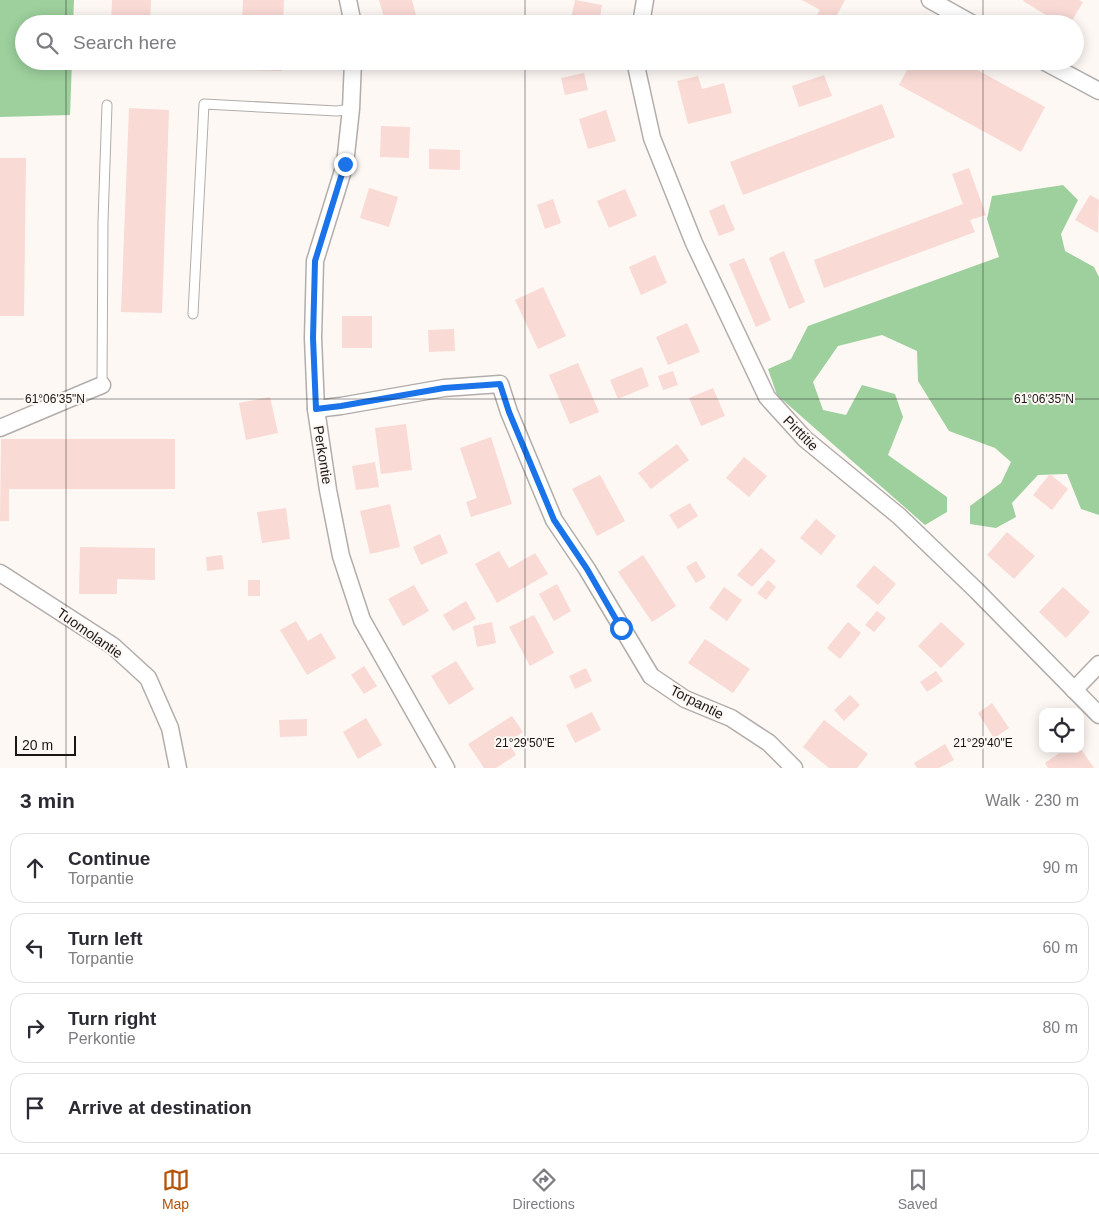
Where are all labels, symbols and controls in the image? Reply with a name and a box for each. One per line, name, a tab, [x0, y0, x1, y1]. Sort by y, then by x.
search box	[15, 15, 1084, 70]
icon: search	[33, 29, 61, 57]
text: Search here	[73, 32, 177, 53]
route end	[334, 153, 357, 176]
text: 61°06'35"N	[25, 392, 85, 406]
text: 61°06'35"N	[1014, 392, 1074, 406]
street label: Pirttitie	[780, 412, 822, 454]
street label: Perkontie	[310, 425, 336, 486]
street label: Tuomolantie	[54, 604, 126, 662]
route start	[610, 617, 633, 640]
street label: Torpantie	[668, 682, 726, 722]
map controls	[1039, 708, 1084, 753]
button: locate	[1039, 708, 1084, 753]
scale bar	[15, 733, 76, 756]
text: 21°29'50"E	[495, 736, 555, 750]
text: 21°29'40"E	[953, 736, 1013, 750]
text: 20 m	[22, 737, 53, 753]
text: 3 min	[20, 789, 75, 812]
text: Walk · 230 m	[985, 792, 1079, 809]
text: Continue	[68, 848, 150, 869]
icon: ahead	[21, 854, 49, 882]
text: 90 m	[1042, 859, 1078, 876]
text: Torpantie	[68, 870, 134, 887]
text: Turn left	[68, 928, 143, 949]
icon: left	[21, 934, 49, 962]
text: 60 m	[1042, 939, 1078, 956]
text: Torpantie	[68, 950, 134, 967]
text: Turn right	[68, 1008, 156, 1029]
icon: right	[21, 1014, 49, 1042]
text: 80 m	[1042, 1019, 1078, 1036]
text: Perkontie	[68, 1030, 136, 1047]
icon: arrive	[21, 1094, 49, 1122]
text: Arrive at destination	[68, 1097, 252, 1118]
tab: Map	[162, 1166, 190, 1212]
tab: Directions	[513, 1166, 575, 1212]
tab: Saved	[898, 1166, 937, 1212]

